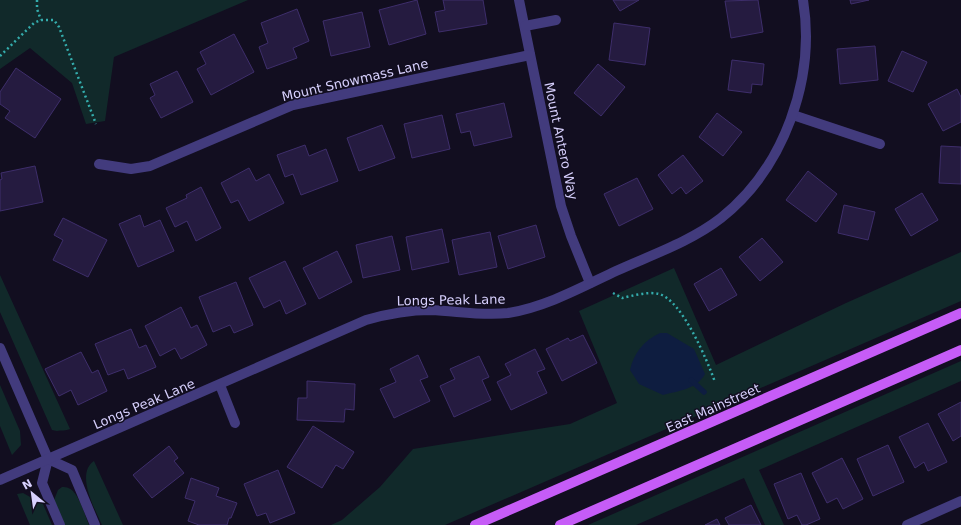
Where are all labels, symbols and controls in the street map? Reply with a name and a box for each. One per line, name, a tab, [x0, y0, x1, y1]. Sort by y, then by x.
street label: Mount Snowmass Lane	[280, 56, 430, 104]
street label: Mount Antero Way	[541, 81, 581, 202]
street label: Longs Peak Lane	[396, 292, 506, 308]
street label: Longs Peak Lane	[91, 376, 197, 432]
street label: East Mainstreet	[664, 381, 762, 435]
north arrow	[12, 473, 52, 513]
text: N	[20, 477, 35, 493]

